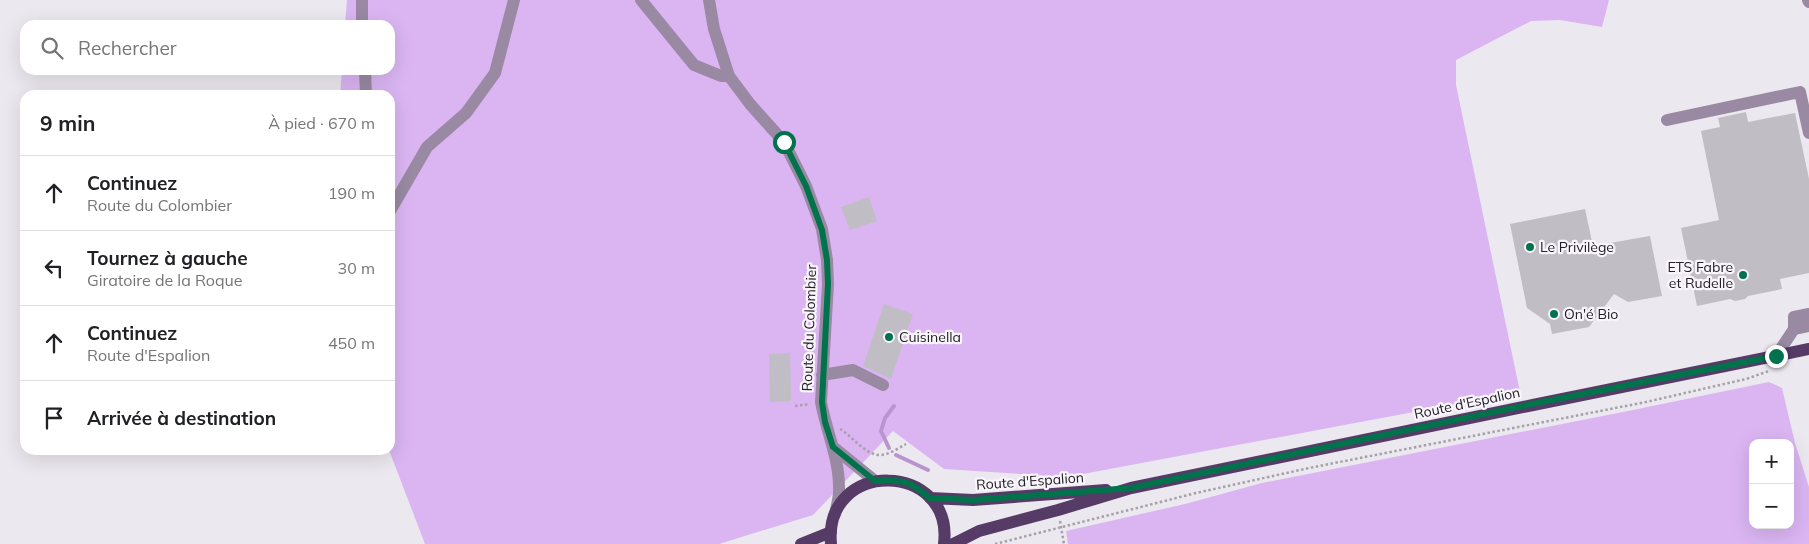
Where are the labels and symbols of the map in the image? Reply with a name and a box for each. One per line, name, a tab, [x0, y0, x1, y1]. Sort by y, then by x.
route start	[773, 131, 796, 154]
place label: Le Privilège	[1540, 238, 1614, 256]
marker: Le Privilège	[1524, 241, 1536, 253]
place label: ETS Fabre et Rudelle	[1667, 258, 1733, 292]
street label: Route du Colombier	[798, 263, 820, 392]
marker: ETS Fabre et Rudelle	[1737, 269, 1749, 281]
place label: On'é Bio	[1564, 305, 1618, 323]
marker: On'é Bio	[1548, 308, 1560, 320]
place label: Cuisinella	[899, 328, 961, 346]
marker: Cuisinella	[883, 331, 895, 343]
route end	[1765, 345, 1788, 368]
street label: Route d'Espalion	[1412, 383, 1522, 423]
street label: Route d'Espalion	[976, 468, 1084, 494]

